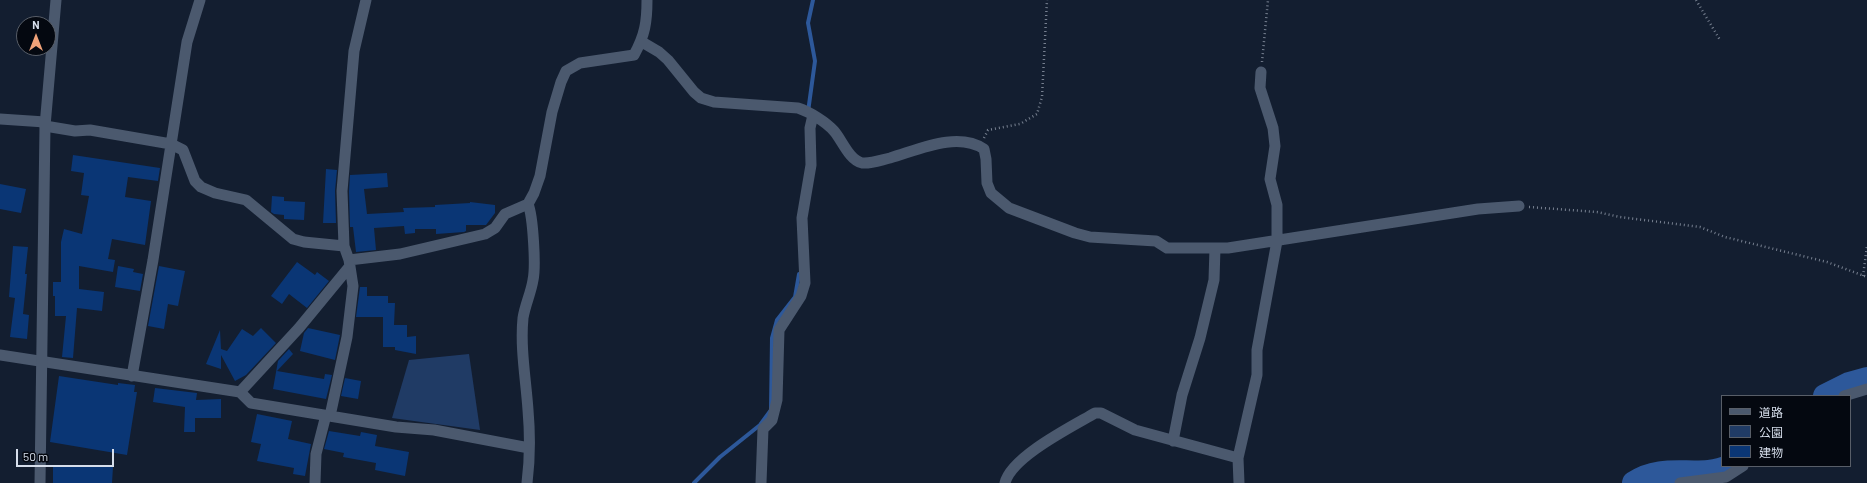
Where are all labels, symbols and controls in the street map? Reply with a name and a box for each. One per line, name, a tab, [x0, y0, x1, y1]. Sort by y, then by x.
north arrow	[16, 16, 56, 56]
text: N	[32, 18, 40, 31]
legend	[1721, 395, 1851, 467]
text: 道路	[1759, 405, 1783, 419]
text: 公園	[1759, 425, 1783, 439]
scale bar	[18, 441, 116, 467]
text: 建物	[1759, 445, 1783, 459]
text: 50 m	[23, 449, 48, 463]

